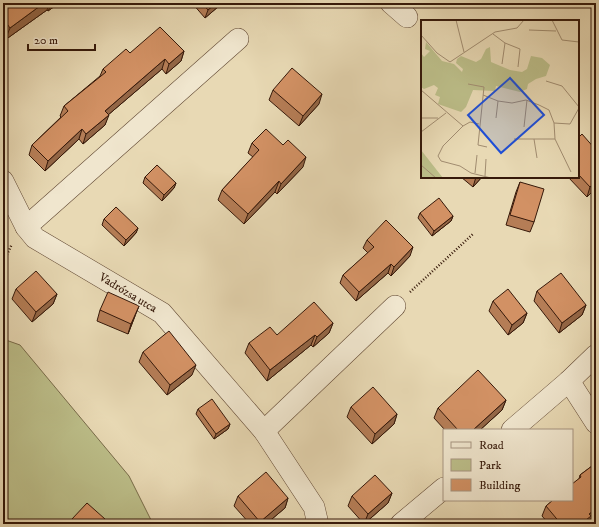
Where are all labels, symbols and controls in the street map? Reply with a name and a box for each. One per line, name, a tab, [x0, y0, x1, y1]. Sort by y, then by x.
inset map	[421, 20, 579, 178]
scale bar	[28, 26, 95, 52]
text: 20 m	[34, 33, 58, 48]
street label: Vadrózsa utca	[95, 269, 160, 317]
legend	[443, 429, 573, 501]
text: Road	[479, 438, 504, 453]
text: Park	[479, 458, 501, 473]
text: Building	[479, 478, 520, 493]

